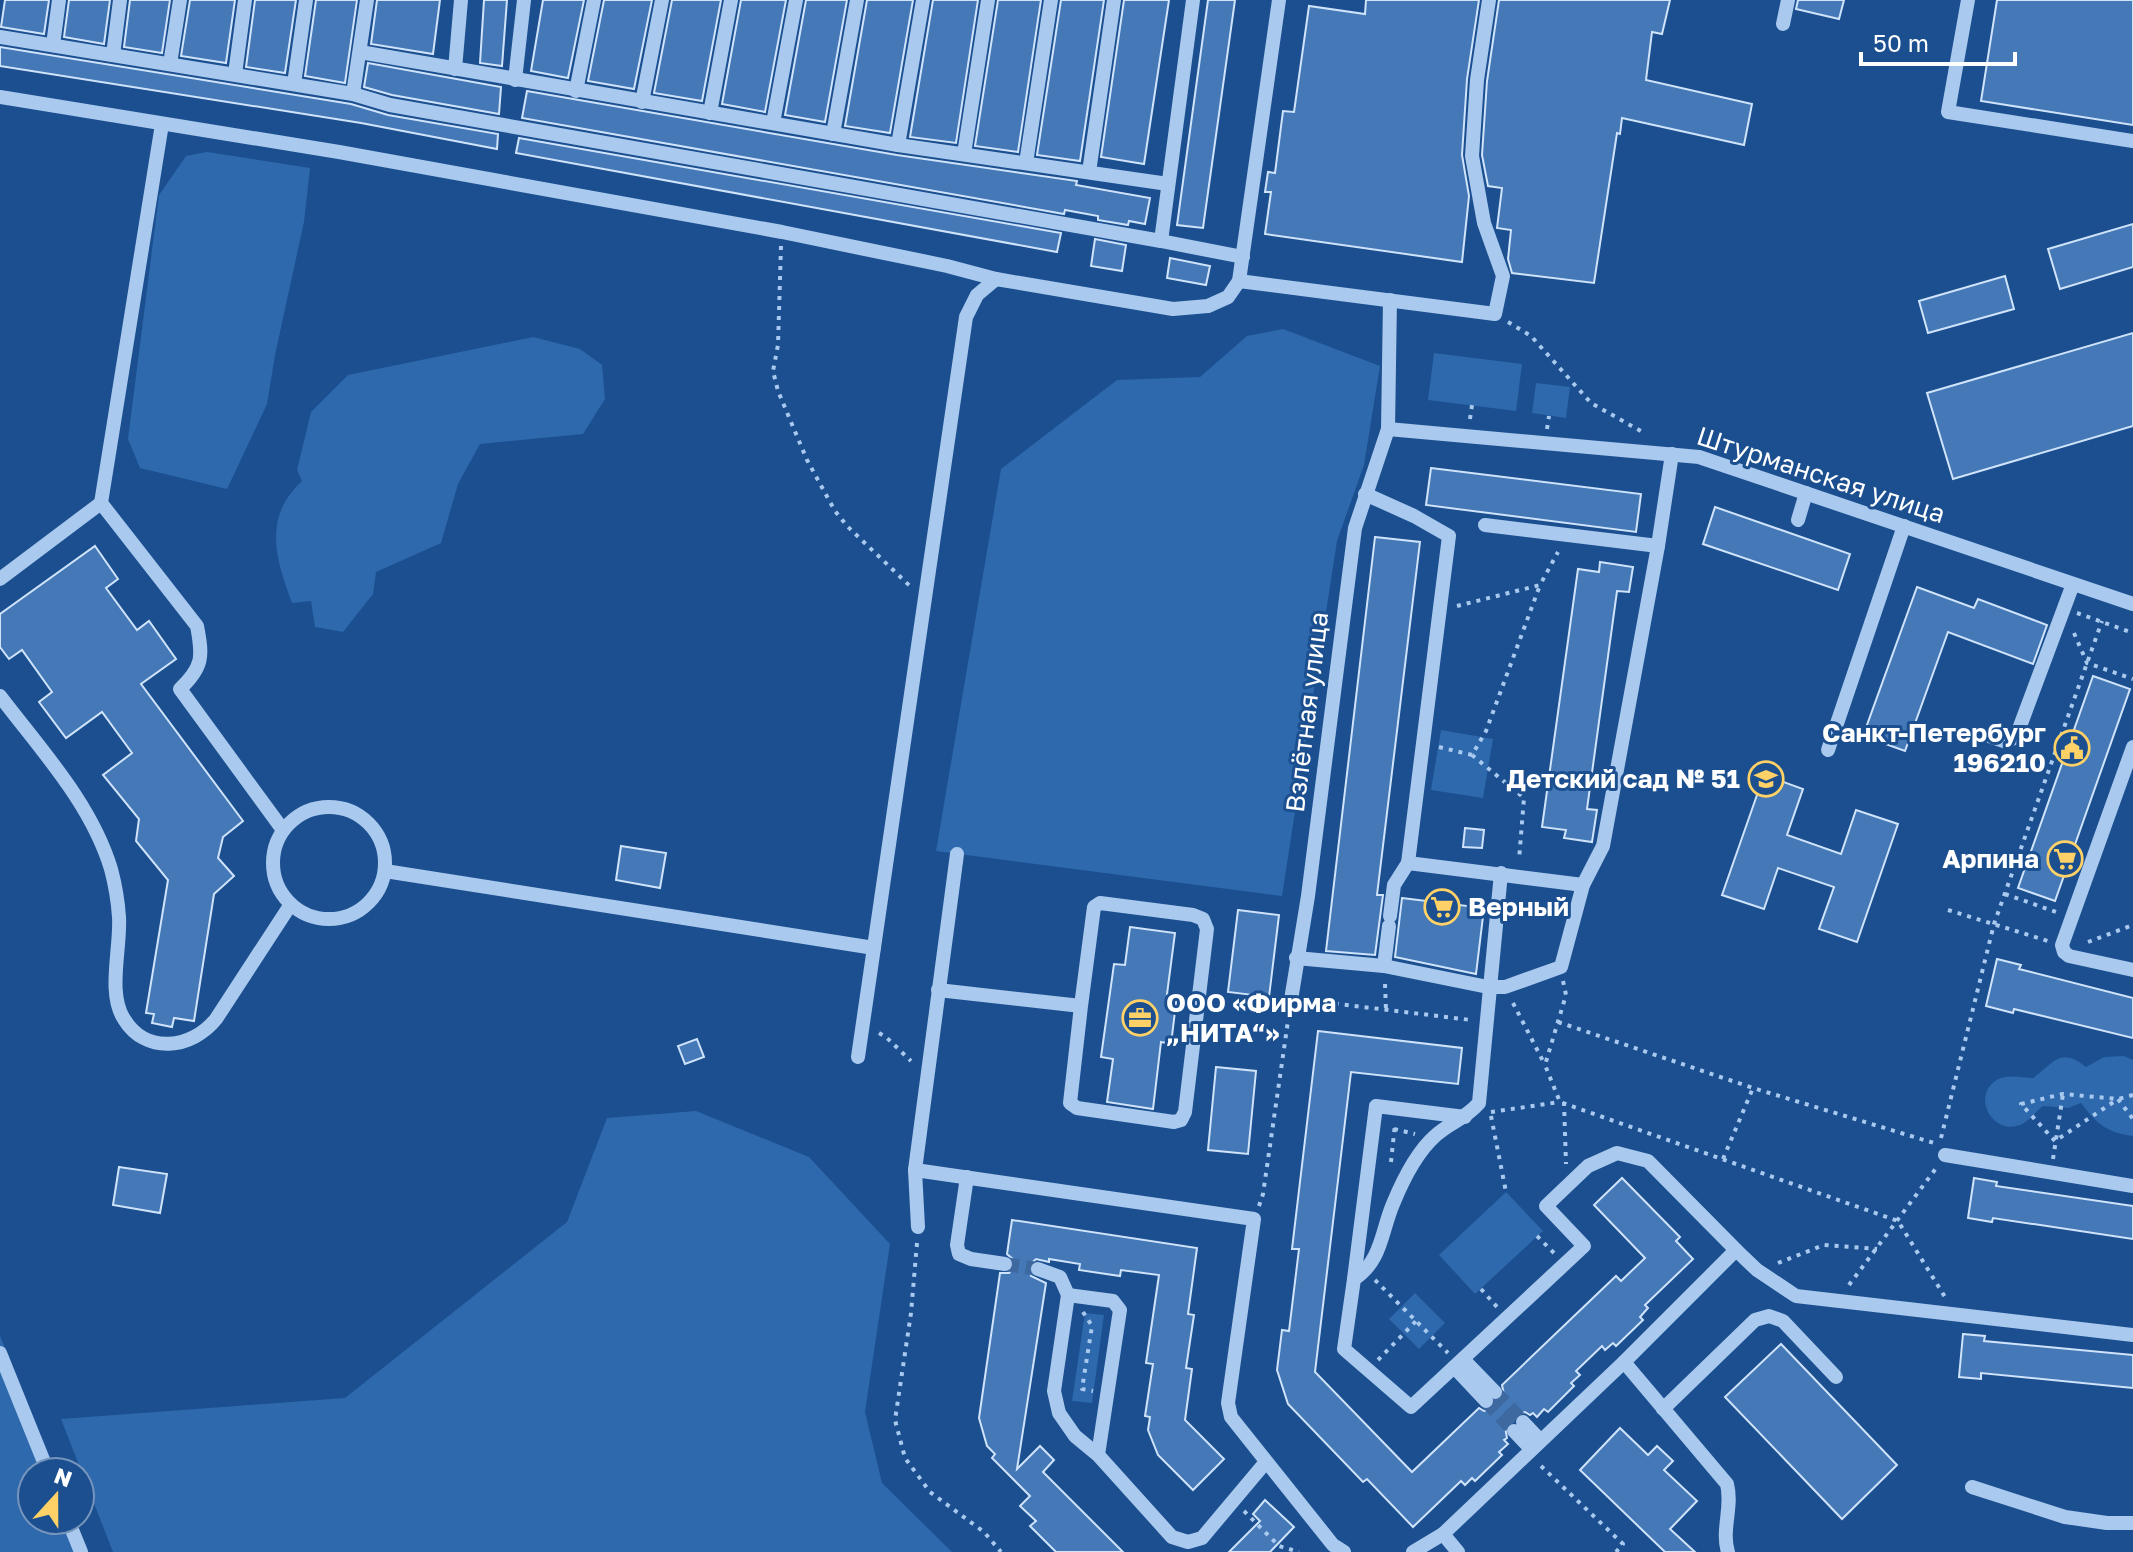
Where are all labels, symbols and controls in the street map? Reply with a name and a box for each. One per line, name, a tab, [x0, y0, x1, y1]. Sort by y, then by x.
scale bar	[1861, 16, 2015, 66]
text: 50 m	[1873, 28, 1929, 57]
street label: Штурманская улица	[1693, 420, 1949, 529]
street label: Взлётная улица	[1279, 610, 1334, 814]
place label: Санкт-Петербург 196210	[1822, 717, 2046, 778]
public building icon: Санкт-Петербург 196210	[2053, 729, 2091, 767]
school or university icon: Детский сад № 51	[1747, 760, 1785, 798]
place label: Детский сад № 51	[1507, 763, 1740, 794]
supermarket icon: Арпина	[2046, 840, 2084, 878]
place label: Арпина	[1942, 843, 2039, 874]
supermarket icon: Верный	[1423, 888, 1461, 926]
place label: Верный	[1468, 891, 1569, 922]
place label: ООО «Фирма „НИТА“»	[1166, 987, 1336, 1048]
office icon: ООО «Фирма „НИТА“»	[1121, 999, 1159, 1037]
north arrow	[16, 1456, 96, 1536]
text: N	[51, 1461, 76, 1492]

